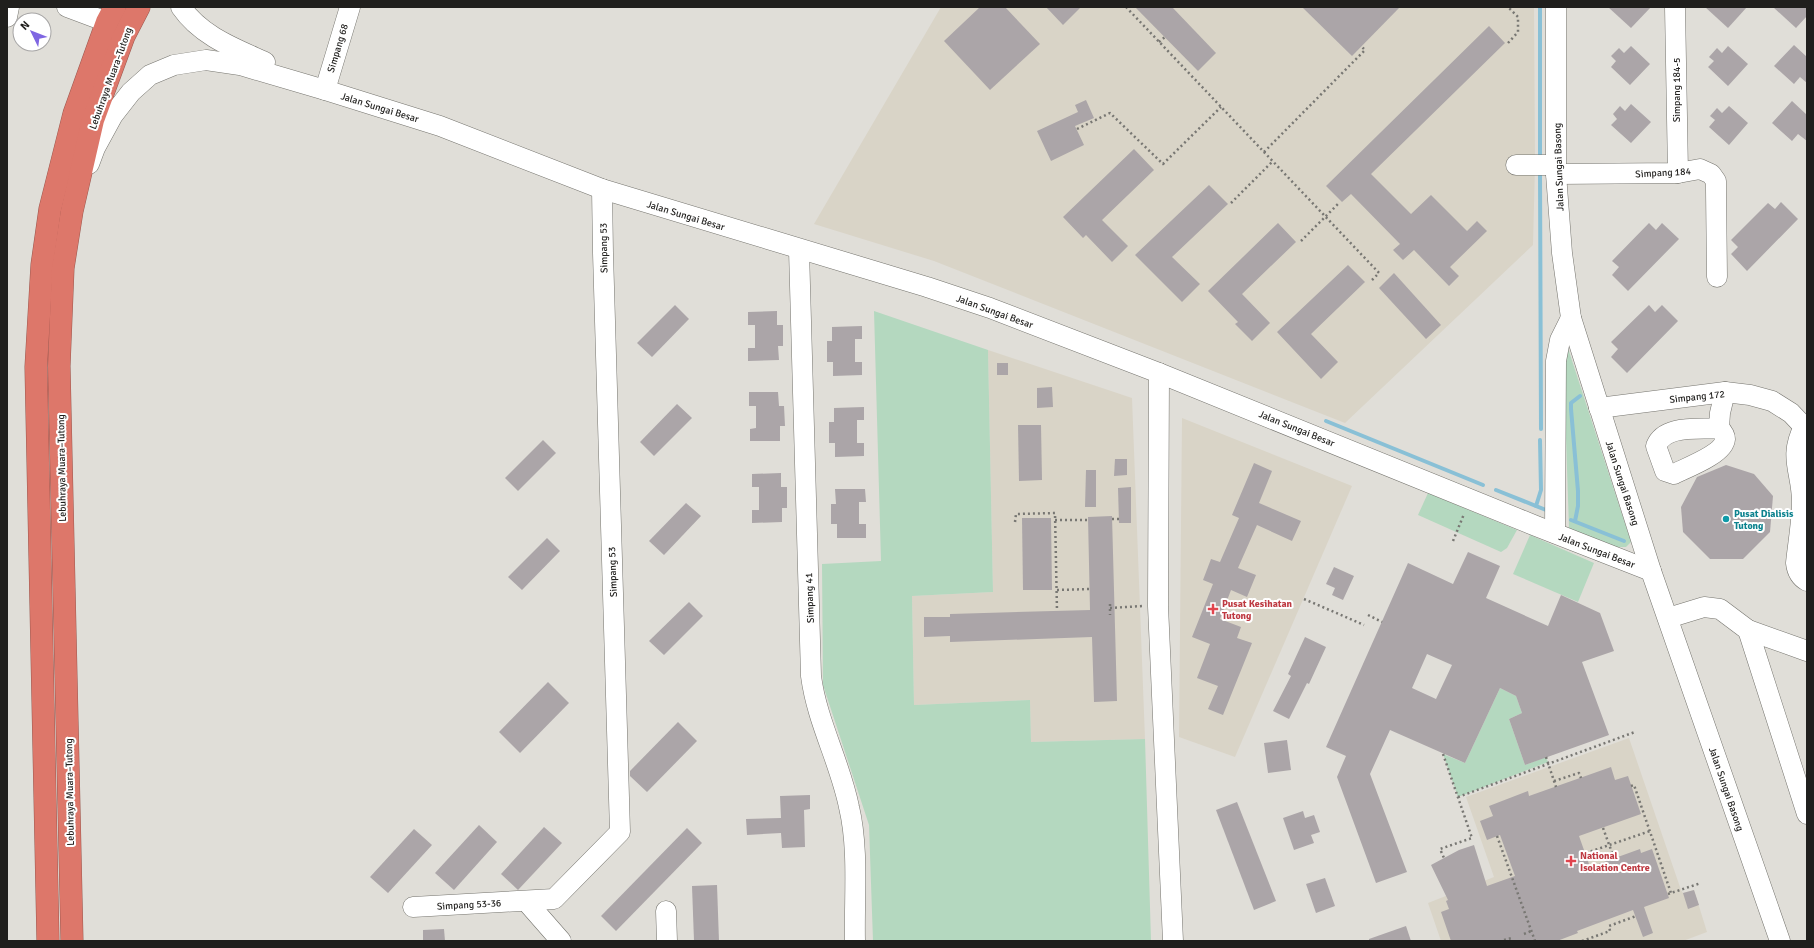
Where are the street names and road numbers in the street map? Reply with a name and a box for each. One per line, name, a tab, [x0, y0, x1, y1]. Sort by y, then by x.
street label: Simpang 68	[325, 22, 351, 74]
street label: Lebuhraya Muara–Tutong	[87, 26, 135, 131]
street label: Simpang 184-5	[1671, 58, 1683, 122]
street label: Jalan Sungai Besar	[339, 90, 420, 126]
street label: Jalan Sungai Basong	[1551, 123, 1567, 211]
street label: Simpang 184	[1635, 166, 1692, 180]
street label: Jalan Sungai Besar	[645, 198, 726, 234]
street label: Simpang 53	[598, 223, 610, 273]
street label: Jalan Sungai Besar	[955, 292, 1035, 332]
street label: Simpang 172	[1669, 388, 1725, 406]
street label: Jalan Sungai Besar	[1257, 408, 1337, 450]
street label: Lebuhraya Muara–Tutong	[55, 414, 69, 522]
street label: Jalan Sungai Basong	[1603, 440, 1641, 527]
street label: Jalan Sungai Besar	[1557, 531, 1637, 571]
street label: Simpang 53	[606, 547, 620, 597]
street label: Simpang 41	[803, 573, 817, 623]
street label: Lebuhraya Muara–Tutong	[63, 738, 77, 846]
street label: Jalan Sungai Basong	[1706, 746, 1746, 833]
street label: Simpang 53-36	[436, 897, 502, 913]

